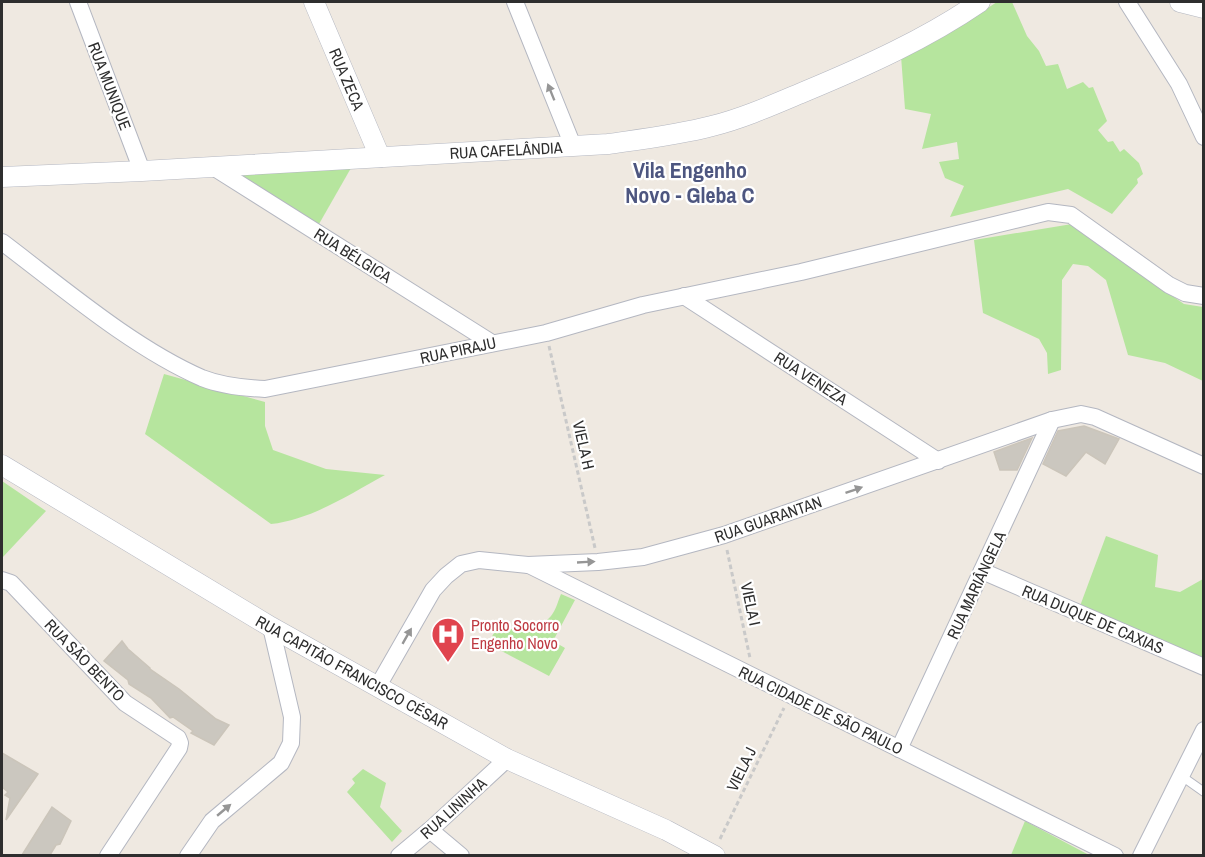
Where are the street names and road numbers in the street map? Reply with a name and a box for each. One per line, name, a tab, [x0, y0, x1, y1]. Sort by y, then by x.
street label: RUA MUNIQUE	[83, 39, 137, 133]
street label: RUA ZECA	[324, 44, 370, 114]
street label: RUA CAFELÂNDIA	[449, 136, 563, 164]
street label: RUA BÉLGICA	[310, 222, 396, 288]
street label: RUA PIRAJU	[418, 331, 498, 369]
street label: RUA VENEZA	[770, 346, 852, 410]
street label: VIELA H	[568, 418, 600, 472]
street label: RUA GUARANTAN	[711, 490, 825, 548]
street label: RUA MARIÂNGELA	[941, 527, 1011, 643]
street label: RUA DUQUE DE CAXIAS	[1019, 579, 1167, 659]
street label: VIELA I	[736, 580, 766, 628]
street label: RUA CAPITÃO FRANCISCO CÉSAR	[252, 610, 453, 734]
street label: RUA SÃO BENTO	[40, 614, 130, 706]
street label: RUA CIDADE DE SÃO PAULO	[735, 661, 907, 759]
street label: VIELA J	[721, 743, 761, 795]
street label: RUA LININHA	[415, 772, 491, 844]

